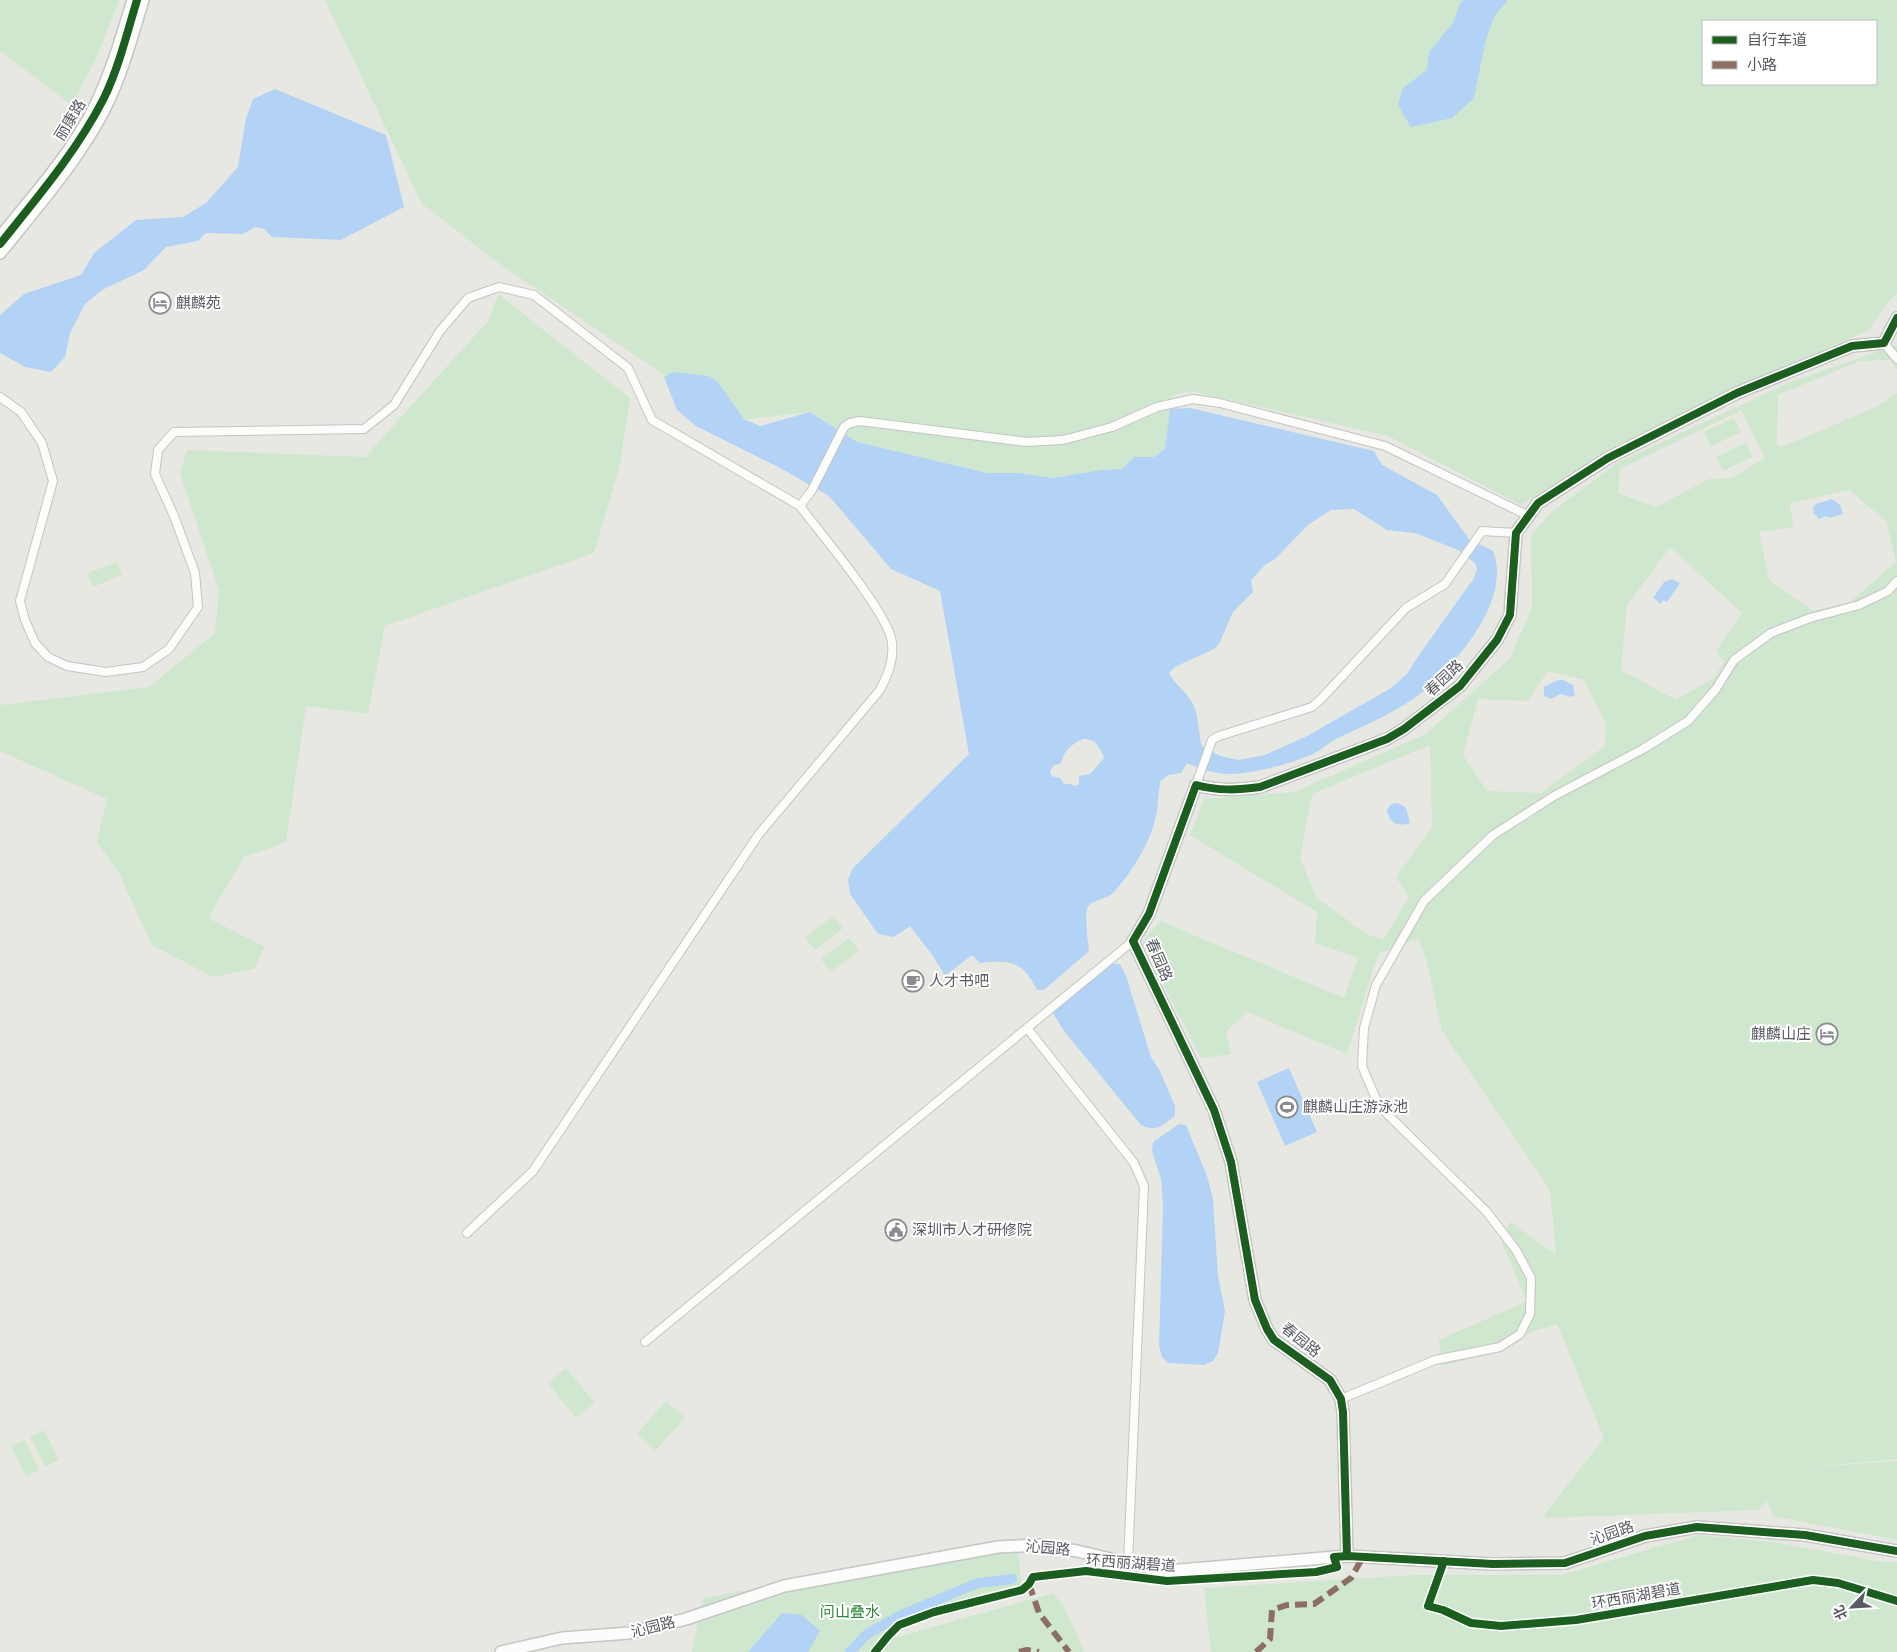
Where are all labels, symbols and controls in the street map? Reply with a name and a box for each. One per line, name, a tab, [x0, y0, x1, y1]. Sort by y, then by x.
legend	[1702, 20, 1877, 85]
text: 自行车道	[1747, 31, 1807, 49]
text: 小路	[1747, 56, 1777, 74]
street label: 丽康路	[51, 96, 89, 144]
hotel icon: 麒麟苑	[148, 291, 172, 315]
place label: 麒麟苑	[176, 294, 221, 312]
street label: 春园路	[1421, 656, 1467, 700]
street label: 春园路	[1142, 936, 1176, 984]
cafe icon: 人才书吧	[901, 969, 925, 993]
place label: 人才书吧	[929, 972, 989, 990]
hotel icon: 麒麟山庄	[1815, 1022, 1839, 1046]
place label: 麒麟山庄	[1751, 1025, 1811, 1043]
sports icon: 麒麟山庄游泳池	[1275, 1095, 1299, 1119]
place label: 麒麟山庄游泳池	[1303, 1098, 1408, 1116]
public building icon: 深圳市人才研修院	[884, 1218, 908, 1242]
place label: 深圳市人才研修院	[912, 1221, 1032, 1239]
street label: 春园路	[1278, 1319, 1324, 1361]
street label: 沁园路	[1588, 1517, 1636, 1549]
street label: 沁园路	[1025, 1537, 1071, 1559]
street label: 环西丽湖碧道	[1085, 1551, 1177, 1575]
street label: 环西丽湖碧道	[1590, 1579, 1682, 1613]
north arrow	[1827, 1582, 1877, 1632]
text: 北	[1830, 1602, 1851, 1622]
park label: 问山叠水	[820, 1603, 880, 1621]
street label: 沁园路	[629, 1613, 677, 1641]

